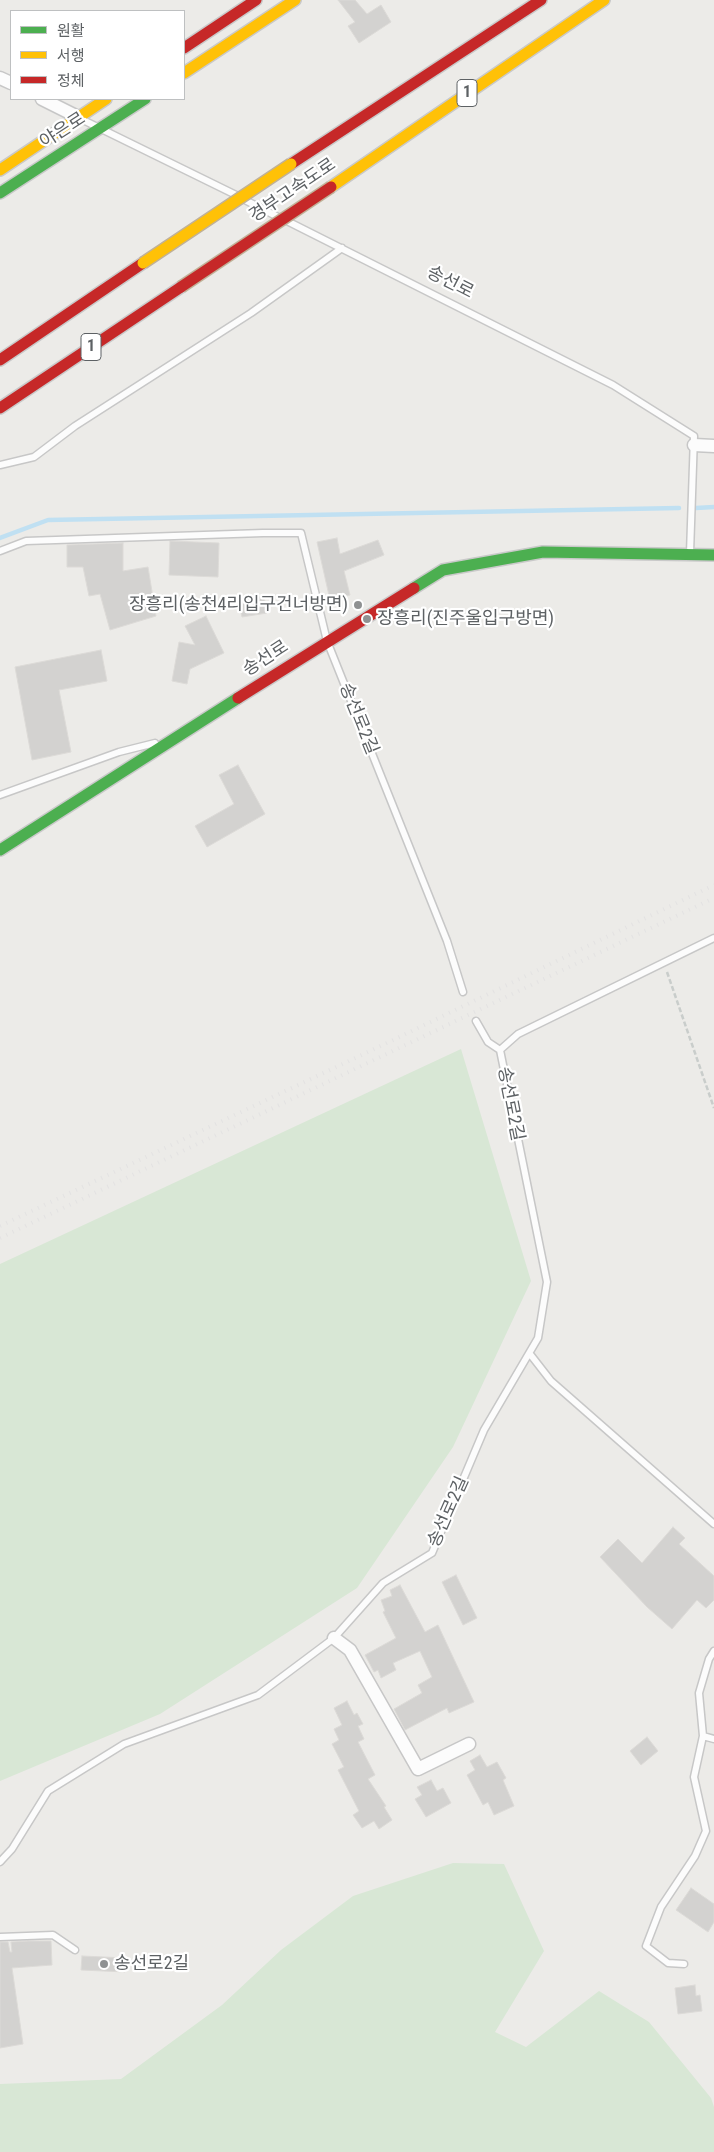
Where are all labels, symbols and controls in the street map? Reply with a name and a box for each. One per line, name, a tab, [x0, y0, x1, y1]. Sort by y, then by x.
legend	[10, 10, 185, 100]
text: 원활	[57, 22, 85, 40]
text: 서행	[57, 47, 85, 65]
text: 정체	[57, 72, 85, 90]
road number: 1	[457, 80, 477, 106]
street label: 야은로	[36, 108, 90, 154]
street label: 경부고속도로	[246, 154, 340, 228]
street label: 송선로	[423, 262, 477, 304]
road number: 1	[81, 334, 101, 361]
place label: 장흥리(송천4리입구건너방면)	[129, 594, 348, 616]
marker: 장흥리(송천4리입구건너방면)	[352, 599, 364, 611]
place label: 장흥리(진주울입구방면)	[377, 608, 554, 630]
marker: 장흥리(진주울입구방면)	[361, 613, 373, 625]
street label: 송선로	[239, 636, 293, 682]
street label: 송선로2길	[334, 680, 382, 758]
street label: 송선로2길	[492, 1065, 528, 1143]
street label: 송선로2길	[424, 1473, 474, 1551]
place label: 송선로2길	[114, 1953, 189, 1975]
marker: 송선로2길	[98, 1958, 110, 1970]

